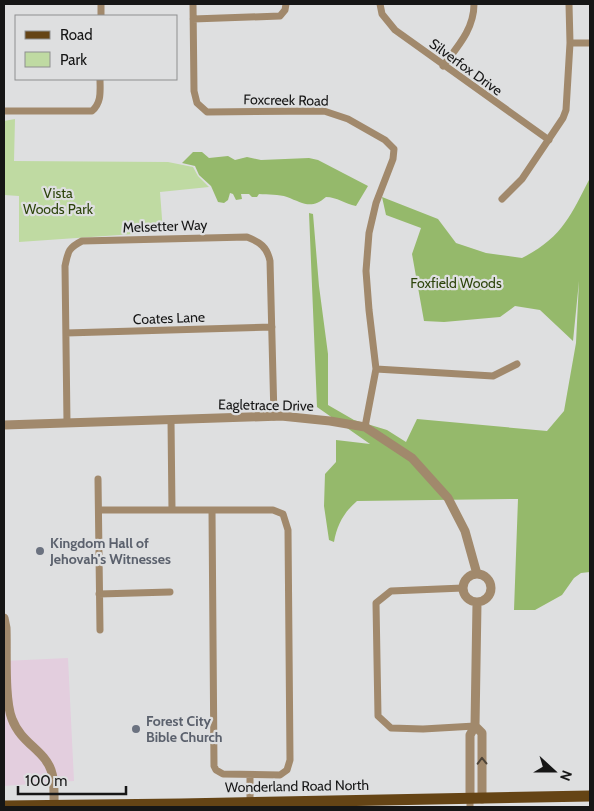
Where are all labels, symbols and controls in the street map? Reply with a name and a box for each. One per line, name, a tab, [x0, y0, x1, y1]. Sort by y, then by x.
legend	[15, 15, 178, 80]
text: Road	[60, 26, 93, 44]
street label: Silverfox Drive	[426, 35, 506, 99]
text: Park	[60, 51, 87, 69]
street label: Foxcreek Road	[243, 90, 329, 110]
park label: Vista Woods Park	[23, 184, 94, 218]
street label: Melsetter Way	[122, 216, 208, 236]
park label: Foxfield Woods	[410, 274, 502, 292]
street label: Coates Lane	[133, 308, 205, 328]
street label: Eagletrace Drive	[218, 395, 314, 415]
place label: Kingdom Hall of Jehovah's Witnesses	[49, 534, 171, 568]
marker: Kingdom Hall of Jehovah's Witnesses	[34, 545, 46, 557]
place label: Forest City Bible Church	[146, 712, 223, 746]
marker: Forest City Bible Church	[130, 723, 142, 735]
north arrow	[529, 746, 579, 796]
one-way arrow	[477, 757, 487, 765]
scale bar	[18, 764, 125, 796]
text: N	[556, 768, 576, 784]
text: 100 m	[25, 772, 67, 790]
street label: Wonderland Road North	[225, 776, 369, 796]

